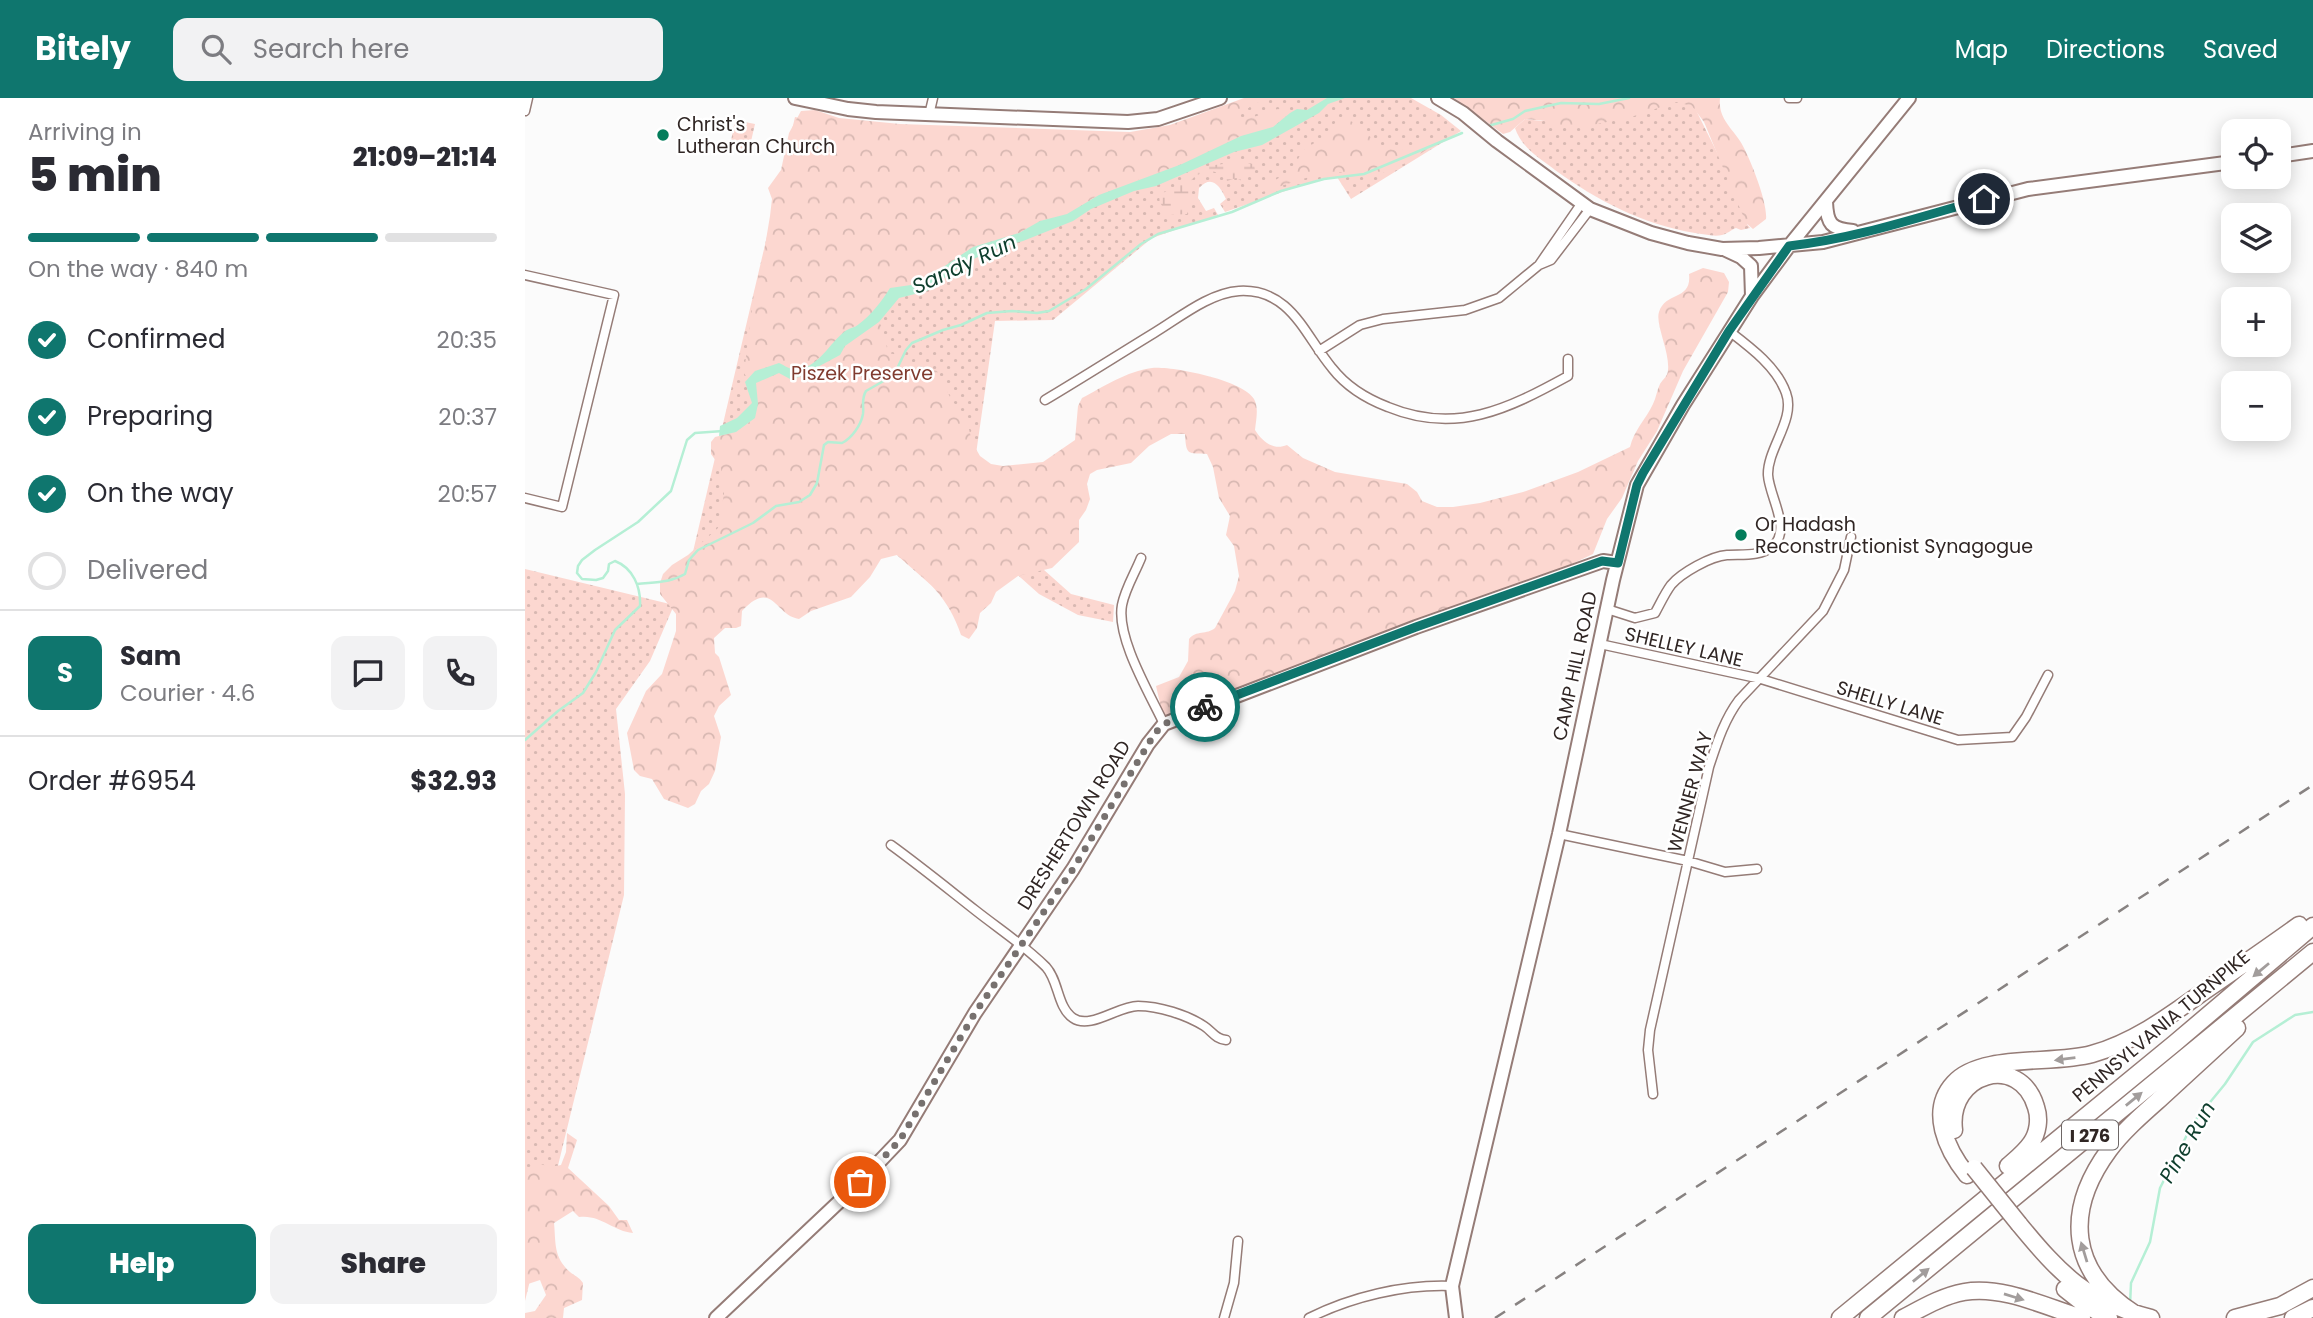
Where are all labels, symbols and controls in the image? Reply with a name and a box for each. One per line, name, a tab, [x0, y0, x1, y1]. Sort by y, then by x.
search box	[173, 18, 663, 81]
text: Bitely	[35, 25, 131, 72]
icon: search	[197, 30, 235, 68]
text: Search here	[253, 31, 409, 67]
text: Map	[1955, 33, 2008, 66]
text: Directions	[2046, 33, 2165, 66]
text: Saved	[2203, 33, 2278, 66]
place label: Christ's Lutheran Church	[677, 111, 835, 160]
text: Arriving in	[28, 116, 142, 148]
map controls	[2221, 119, 2291, 441]
button: locate	[2221, 119, 2291, 189]
marker: Christ's Lutheran Church	[655, 127, 671, 143]
text: 21:09–21:14	[353, 139, 497, 175]
text: 5 min	[28, 143, 162, 207]
pin	[1954, 169, 2014, 229]
icon: home	[1965, 180, 2003, 218]
button: layers	[2221, 203, 2291, 273]
water label: Sandy Run	[907, 227, 1021, 301]
text: On the way · 840 m	[28, 253, 248, 285]
button: +	[2221, 287, 2291, 357]
icon: check	[28, 321, 66, 359]
text: Confirmed	[87, 321, 225, 357]
text: 20:35	[436, 324, 497, 356]
park label: Piszek Preserve	[791, 360, 933, 387]
button: −	[2221, 371, 2291, 441]
icon: check	[28, 398, 66, 436]
text: Preparing	[87, 398, 213, 434]
text: 20:37	[438, 401, 497, 433]
icon: check	[28, 475, 66, 513]
text: On the way	[87, 475, 234, 511]
text: 20:57	[437, 478, 497, 510]
place label: Or Hadash Reconstructionist Synagogue	[1755, 511, 2033, 560]
marker: Or Hadash Reconstructionist Synagogue	[1733, 527, 1749, 543]
text: Delivered	[87, 552, 208, 588]
street label: CAMP HILL ROAD	[1546, 589, 1604, 743]
street label: SHELLEY LANE	[1622, 620, 1746, 674]
button: chat	[331, 636, 405, 710]
button: phone	[423, 636, 497, 710]
text: Sam	[120, 638, 181, 674]
text: S	[57, 655, 73, 691]
courier	[1170, 672, 1240, 742]
street label: SHELLY LANE	[1833, 674, 1947, 732]
text: Courier · 4.6	[120, 677, 255, 709]
icon: bike	[1186, 688, 1224, 726]
street label: WENNER WAY	[1661, 729, 1719, 855]
street label: DRESHERTOWN ROAD	[1011, 735, 1137, 915]
text: Order #6954	[28, 763, 196, 799]
text: $32.93	[410, 763, 497, 799]
street label: PENNSYLVANIA TURNPIKE	[2066, 944, 2256, 1108]
one-way arrow	[2252, 962, 2270, 978]
one-way arrow	[2054, 1053, 2076, 1064]
one-way arrow	[2126, 1092, 2143, 1107]
water label: Pine Run	[2152, 1096, 2222, 1188]
road number: I 276	[2062, 1120, 2118, 1150]
pin	[830, 1152, 890, 1212]
icon: bag	[841, 1163, 879, 1201]
button: Help	[28, 1224, 256, 1304]
button: Share	[270, 1224, 497, 1304]
one-way arrow	[2078, 1241, 2088, 1262]
one-way arrow	[1911, 1267, 1929, 1282]
one-way arrow	[2003, 1292, 2024, 1302]

